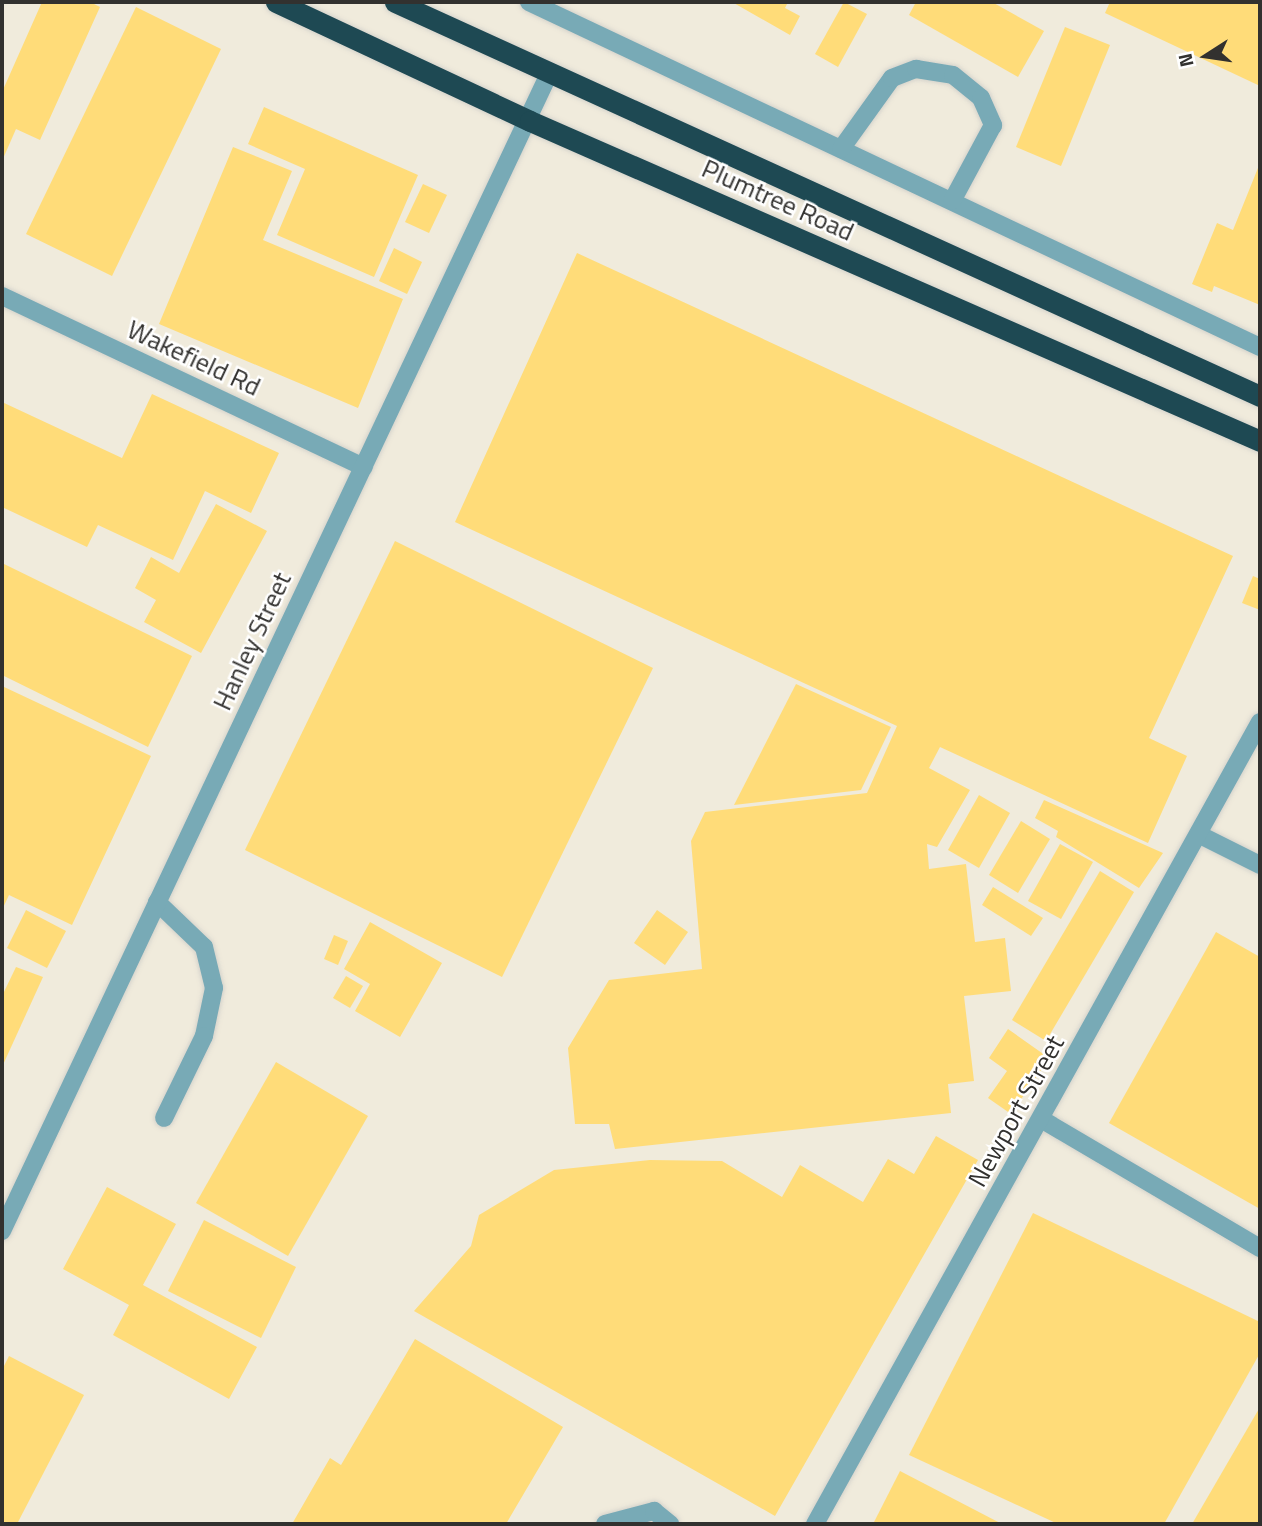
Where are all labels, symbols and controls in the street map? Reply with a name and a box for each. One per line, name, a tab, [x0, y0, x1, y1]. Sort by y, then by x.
north arrow	[1171, 21, 1241, 91]
text: N	[1169, 51, 1201, 70]
street label: Plumtree Road	[697, 153, 859, 247]
street label: Wakefield Rd	[122, 314, 266, 402]
street label: Hanley Street	[206, 567, 298, 715]
street label: Newport Street	[961, 1030, 1071, 1192]

